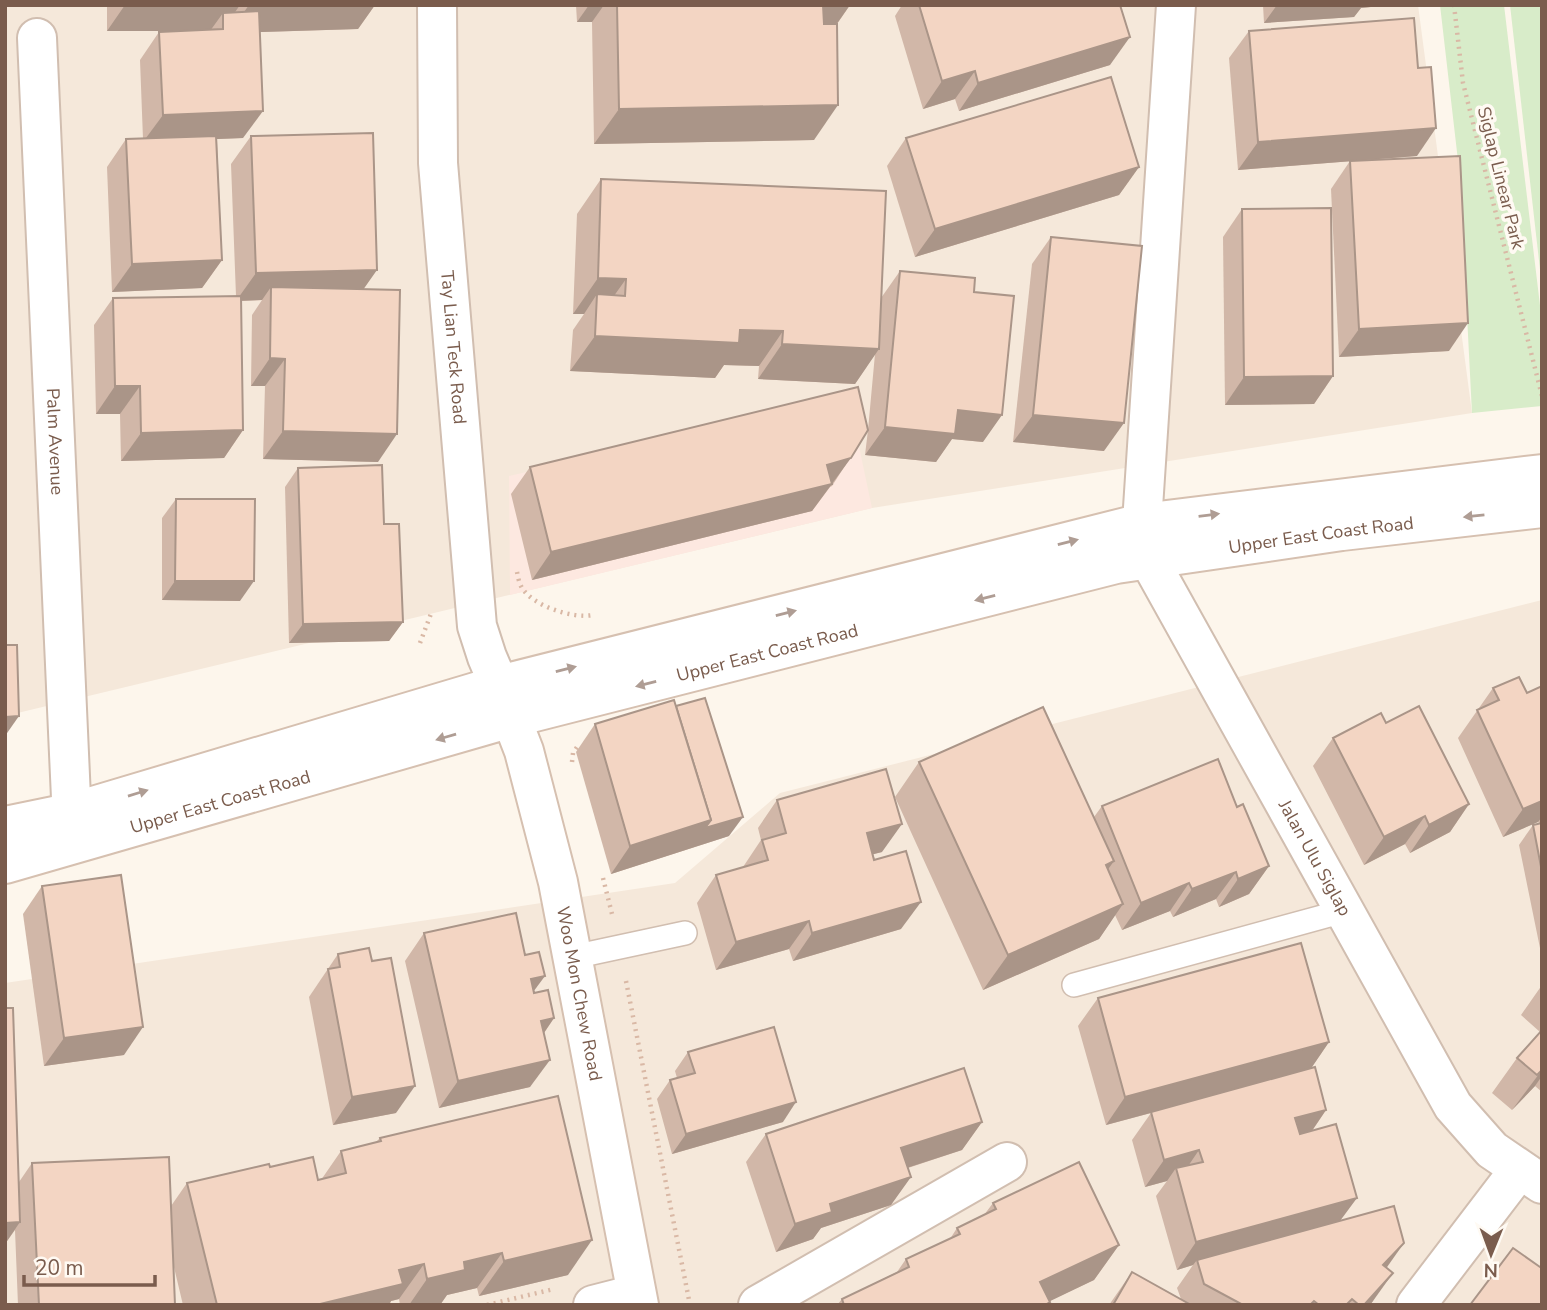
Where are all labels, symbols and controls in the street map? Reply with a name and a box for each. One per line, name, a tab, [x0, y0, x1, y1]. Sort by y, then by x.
street label: Siglap Linear Park	[1472, 104, 1531, 253]
street label: Tay Lian Teck Road	[435, 270, 472, 425]
street label: Palm Avenue	[41, 388, 69, 496]
one-way arrow	[1199, 509, 1221, 520]
one-way arrow	[1463, 510, 1485, 521]
street label: Upper East Coast Road	[1227, 511, 1415, 559]
one-way arrow	[1057, 536, 1079, 547]
one-way arrow	[974, 593, 996, 604]
one-way arrow	[775, 607, 797, 618]
street label: Upper East Coast Road	[674, 618, 861, 687]
one-way arrow	[555, 663, 577, 674]
one-way arrow	[634, 679, 656, 690]
one-way arrow	[435, 733, 456, 743]
street label: Upper East Coast Road	[127, 764, 313, 839]
one-way arrow	[128, 787, 149, 797]
street label: Jalan Ulu Siglap	[1273, 795, 1357, 920]
street label: Woo Mon Chew Road	[551, 904, 608, 1083]
north arrow	[1456, 1219, 1526, 1289]
scale bar	[24, 1244, 156, 1288]
text: 20 m	[35, 1254, 84, 1282]
text: N	[1483, 1257, 1498, 1283]

